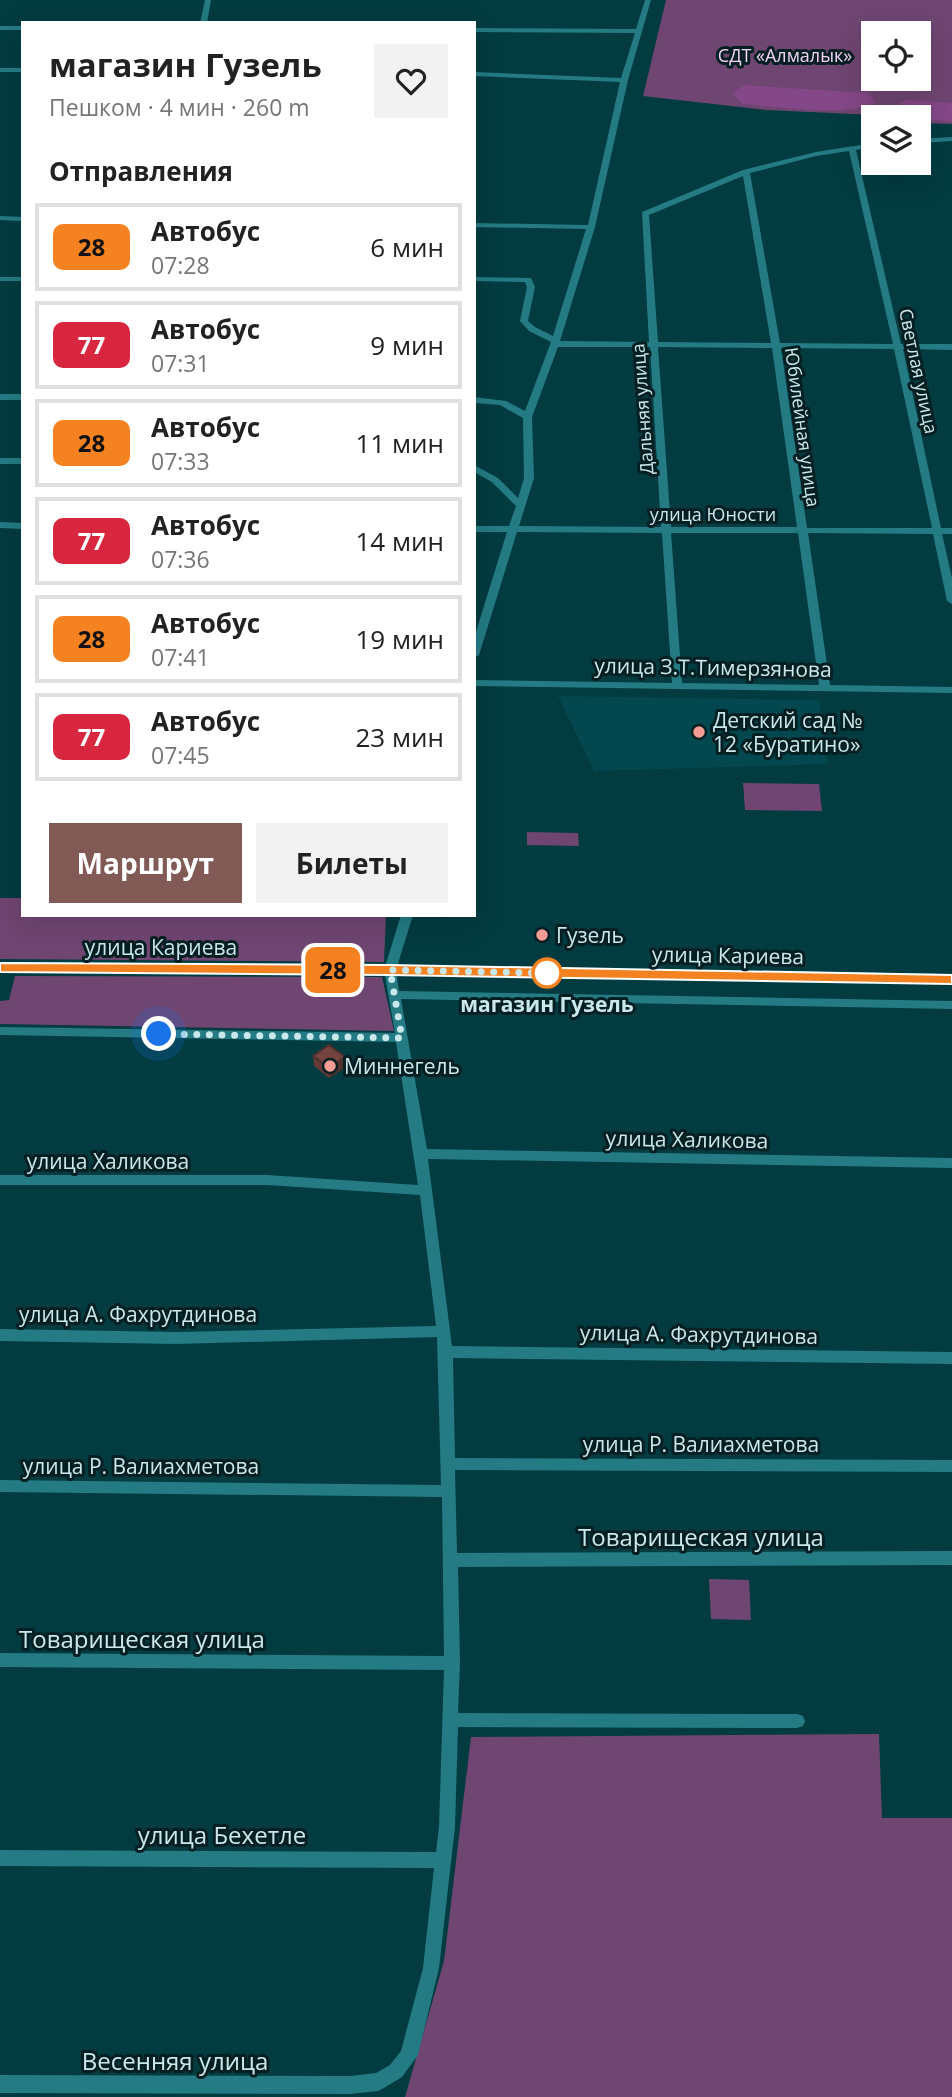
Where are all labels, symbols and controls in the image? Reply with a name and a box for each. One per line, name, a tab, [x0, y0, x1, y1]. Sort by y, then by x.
map controls	[861, 21, 931, 175]
button: locate	[861, 21, 931, 91]
text: магазин Гузель	[49, 42, 322, 87]
park label: СДТ «Алмалык»	[718, 43, 852, 67]
button: heart	[374, 44, 448, 118]
text: Пешком · 4 мин · 260 m	[49, 91, 310, 123]
button: layers	[861, 105, 931, 175]
text: Отправления	[49, 153, 233, 189]
text: Автобус	[151, 213, 260, 249]
text: 6 мин	[370, 229, 444, 265]
text: 28	[78, 230, 105, 263]
text: 07:28	[151, 249, 210, 281]
street label: Светлая улица	[894, 306, 944, 436]
text: Автобус	[151, 311, 260, 347]
text: 9 мин	[370, 327, 444, 363]
text: 77	[78, 328, 105, 361]
street label: Дальняя улица	[625, 343, 659, 475]
street label: Юбилейная улица	[780, 346, 826, 508]
text: 07:31	[151, 347, 210, 379]
text: Автобус	[151, 409, 260, 445]
text: 11 мин	[355, 425, 444, 461]
text: 28	[78, 426, 105, 459]
text: 07:33	[151, 445, 210, 477]
street label: улица Юности	[650, 502, 776, 526]
text: Автобус	[151, 507, 260, 543]
text: 14 мин	[355, 523, 444, 559]
text: 77	[78, 524, 105, 557]
text: 07:36	[151, 543, 210, 575]
text: Автобус	[151, 605, 260, 641]
text: 19 мин	[355, 621, 444, 657]
text: 28	[78, 622, 105, 655]
text: 07:41	[151, 641, 210, 673]
street label: улица З.Т.Тимерзянова	[594, 651, 832, 683]
text: Автобус	[151, 703, 260, 739]
place label: Детский сад № 12 «Буратино»	[713, 706, 863, 758]
text: 23 мин	[355, 719, 444, 755]
text: 77	[78, 720, 105, 753]
marker: Детский сад № 12 «Буратино»	[691, 724, 707, 740]
text: 07:45	[151, 739, 210, 771]
button: Маршрут	[49, 823, 242, 903]
button: Билеты	[256, 823, 448, 903]
place label: Гузель	[556, 921, 624, 949]
marker: Гузель	[534, 927, 550, 943]
street label: улица Кариева	[85, 933, 237, 961]
street label: улица Кариева	[652, 940, 804, 970]
line badge: 28	[302, 947, 364, 993]
text: 28	[319, 953, 347, 986]
marker: магазин Гузель	[532, 958, 562, 988]
place label: магазин Гузель	[460, 990, 634, 1018]
your location	[141, 1016, 176, 1051]
place label: Миннегель	[344, 1052, 460, 1080]
marker: Миннегель	[322, 1058, 338, 1074]
street label: улица Халикова	[605, 1124, 769, 1154]
street label: улица Халикова	[27, 1147, 189, 1175]
street label: улица А. Фахрутдинова	[19, 1300, 257, 1328]
street label: улица А. Фахрутдинова	[580, 1318, 818, 1350]
street label: улица Р. Валиахметова	[583, 1430, 819, 1458]
street label: улица Р. Валиахметова	[23, 1452, 259, 1480]
street label: Товарищеская улица	[578, 1520, 824, 1553]
street label: Товарищеская улица	[19, 1622, 265, 1655]
street label: улица Бехетле	[138, 1818, 306, 1851]
street label: Весенняя улица	[82, 2044, 268, 2077]

